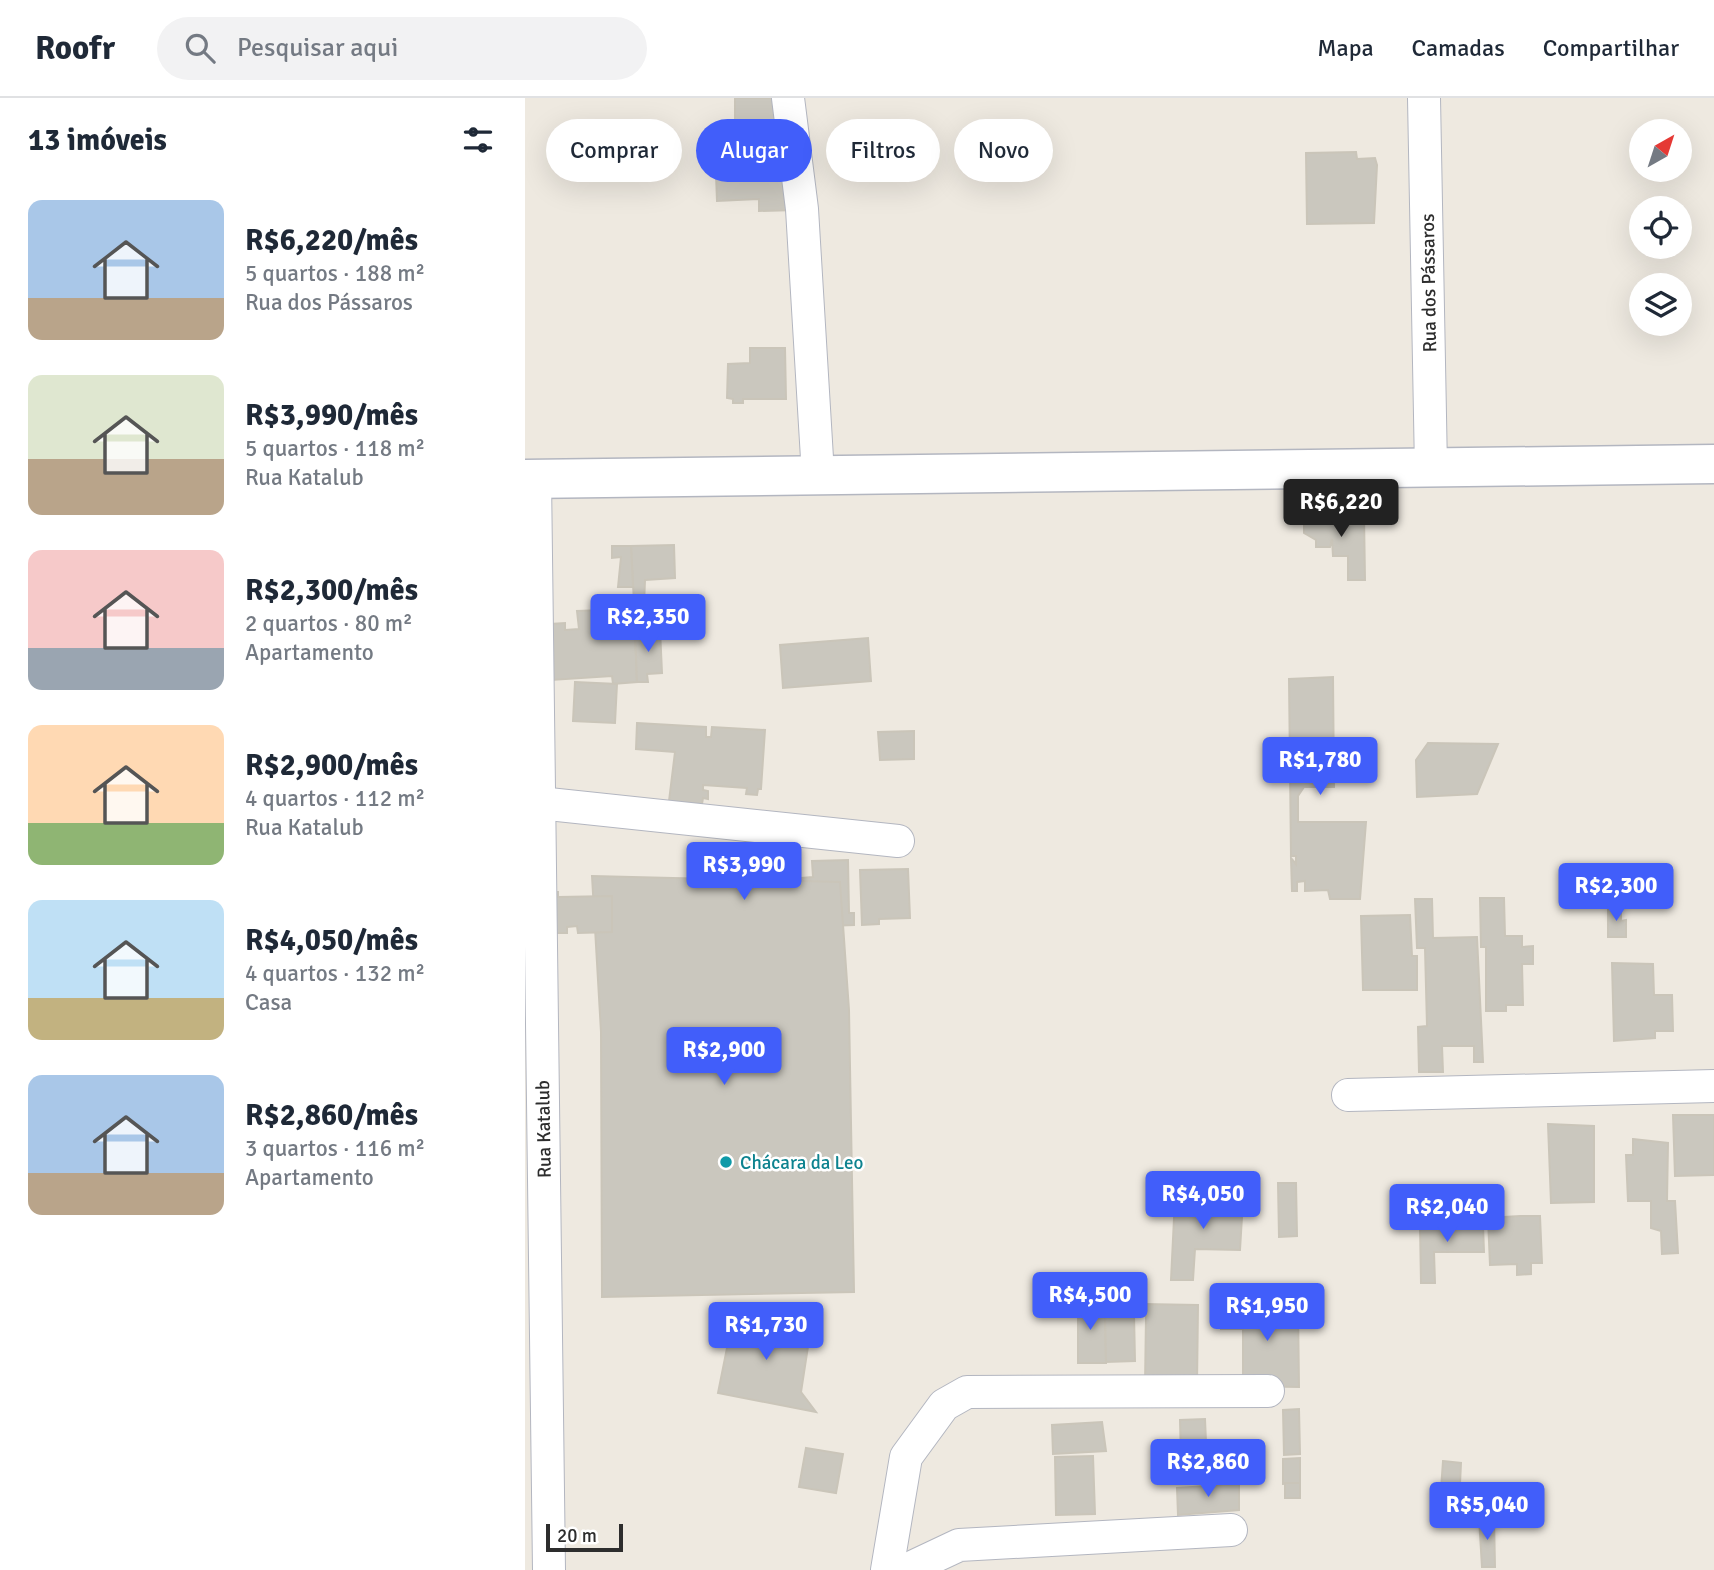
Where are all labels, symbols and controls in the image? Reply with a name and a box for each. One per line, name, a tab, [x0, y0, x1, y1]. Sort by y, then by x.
search box	[157, 17, 647, 80]
text: Roofr	[35, 28, 115, 69]
icon: search	[181, 29, 219, 67]
text: Pesquisar aqui	[237, 32, 398, 64]
text: Mapa	[1317, 33, 1374, 63]
text: Camadas	[1412, 33, 1505, 63]
text: Compartilhar	[1543, 33, 1679, 63]
chip: Comprar	[546, 119, 682, 182]
chip: Alugar	[696, 119, 812, 182]
chip: Filtros	[826, 119, 940, 182]
chip: Novo	[954, 119, 1053, 182]
north arrow	[1629, 119, 1692, 182]
map controls	[1629, 119, 1692, 336]
icon: filters	[459, 121, 497, 159]
text: 13 imóveis	[28, 122, 167, 159]
button: locate	[1629, 196, 1692, 259]
street label: Rua dos Pássaros	[1416, 213, 1442, 353]
text: R$6,220/mês	[245, 222, 418, 259]
icon: home	[84, 228, 168, 312]
text: 5 quartos · 188 m²	[245, 259, 425, 288]
button: layers	[1629, 273, 1692, 336]
text: Rua dos Pássaros	[245, 288, 413, 317]
text: R$3,990/mês	[245, 397, 418, 434]
icon: home	[84, 403, 168, 487]
text: 5 quartos · 118 m²	[245, 434, 425, 463]
text: Rua Katalub	[245, 463, 364, 492]
pin: R$6,220	[1276, 480, 1406, 539]
text: R$6,220	[1299, 487, 1383, 516]
text: R$2,300/mês	[245, 572, 418, 609]
icon: home	[84, 578, 168, 662]
pin: R$2,350	[583, 594, 713, 654]
text: R$2,350	[606, 602, 690, 631]
text: 2 quartos · 80 m²	[245, 609, 413, 638]
text: Apartamento	[245, 638, 374, 667]
pin: R$1,780	[1255, 738, 1385, 797]
text: R$1,780	[1278, 745, 1362, 774]
text: R$2,900/mês	[245, 747, 418, 784]
icon: home	[84, 753, 168, 837]
text: 4 quartos · 112 m²	[245, 784, 425, 813]
text: Rua Katalub	[245, 813, 364, 842]
pin: R$3,990	[679, 842, 809, 902]
text: R$3,990	[702, 850, 786, 879]
pin: R$2,300	[1551, 864, 1681, 923]
text: R$2,300	[1574, 871, 1658, 900]
text: R$4,050/mês	[245, 922, 418, 959]
icon: home	[84, 928, 168, 1012]
text: 4 quartos · 132 m²	[245, 959, 425, 988]
text: Casa	[245, 988, 292, 1017]
pin: R$2,900	[659, 1028, 789, 1087]
text: R$2,900	[682, 1035, 766, 1064]
street label: Rua Katalub	[531, 1080, 557, 1178]
text: R$2,860/mês	[245, 1097, 418, 1134]
icon: home	[84, 1103, 168, 1187]
text: 3 quartos · 116 m²	[245, 1134, 425, 1163]
place label: Chácara da Leo	[740, 1151, 863, 1175]
marker: Chácara da Leo	[718, 1154, 734, 1170]
text: Apartamento	[245, 1163, 374, 1192]
pin: R$4,050	[1138, 1172, 1268, 1231]
text: R$4,050	[1161, 1179, 1245, 1208]
pin: R$2,040	[1382, 1184, 1512, 1244]
text: R$2,040	[1405, 1192, 1489, 1221]
pin: R$4,500	[1025, 1272, 1155, 1332]
text: R$4,500	[1048, 1280, 1132, 1309]
pin: R$1,950	[1202, 1284, 1332, 1343]
text: R$1,950	[1225, 1291, 1309, 1320]
pin: R$1,730	[701, 1302, 831, 1362]
text: R$1,730	[724, 1310, 808, 1339]
pin: R$2,860	[1143, 1440, 1273, 1499]
text: R$2,860	[1166, 1447, 1250, 1476]
pin: R$5,040	[1422, 1482, 1552, 1542]
text: R$5,040	[1445, 1490, 1529, 1519]
scale bar	[546, 1521, 623, 1553]
text: 20 m	[557, 1524, 597, 1548]

